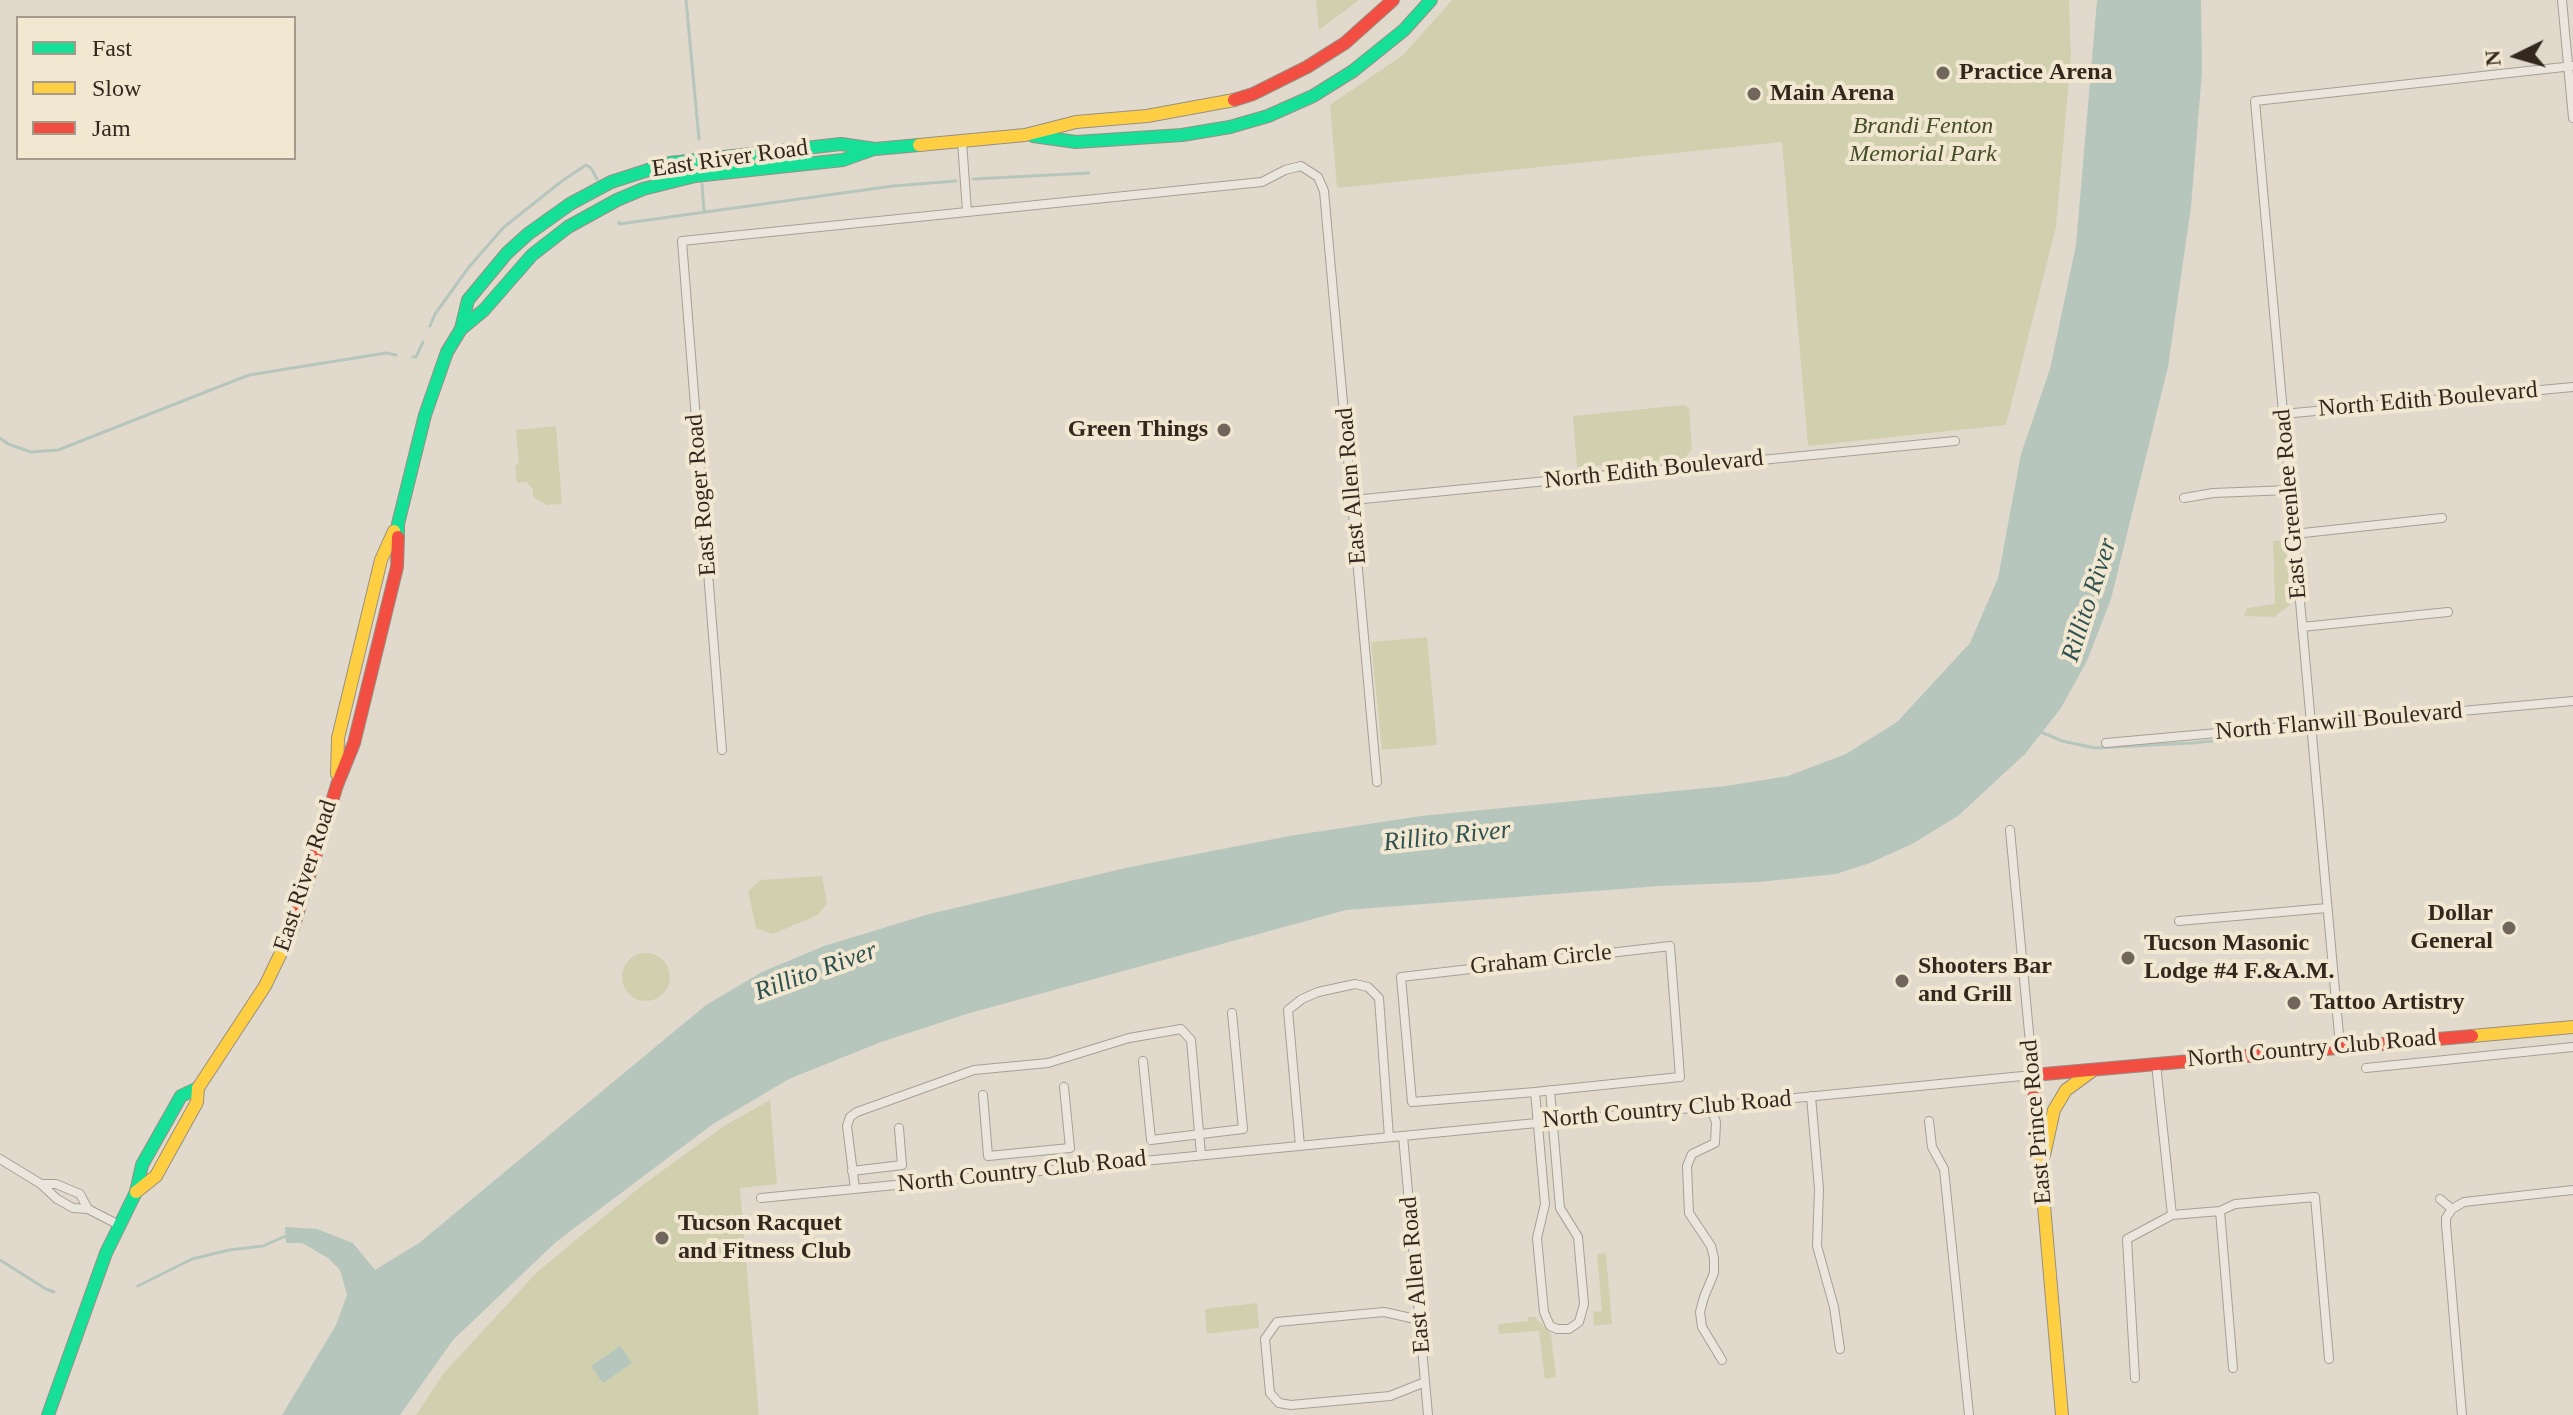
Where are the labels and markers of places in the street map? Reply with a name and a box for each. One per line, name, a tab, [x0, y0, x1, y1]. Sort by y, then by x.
place label: Practice Arena	[1959, 59, 2112, 87]
marker: Practice Arena	[1934, 64, 1952, 82]
place label: Main Arena	[1770, 80, 1894, 108]
marker: Main Arena	[1745, 85, 1763, 103]
place label: Green Things	[1068, 416, 1208, 444]
marker: Green Things	[1215, 421, 1233, 439]
place label: Dollar General	[2410, 900, 2493, 956]
marker: Dollar General	[2500, 919, 2518, 937]
place label: Tucson Masonic Lodge #4 F.&A.M.	[2144, 930, 2334, 986]
marker: Tucson Masonic Lodge #4 F.&A.M.	[2119, 949, 2137, 967]
place label: Shooters Bar and Grill	[1918, 953, 2052, 1009]
marker: Shooters Bar and Grill	[1893, 972, 1911, 990]
place label: Tattoo Artistry	[2310, 989, 2464, 1017]
marker: Tattoo Artistry	[2285, 994, 2303, 1012]
place label: Tucson Racquet and Fitness Club	[678, 1210, 851, 1266]
marker: Tucson Racquet and Fitness Club	[653, 1229, 671, 1247]

